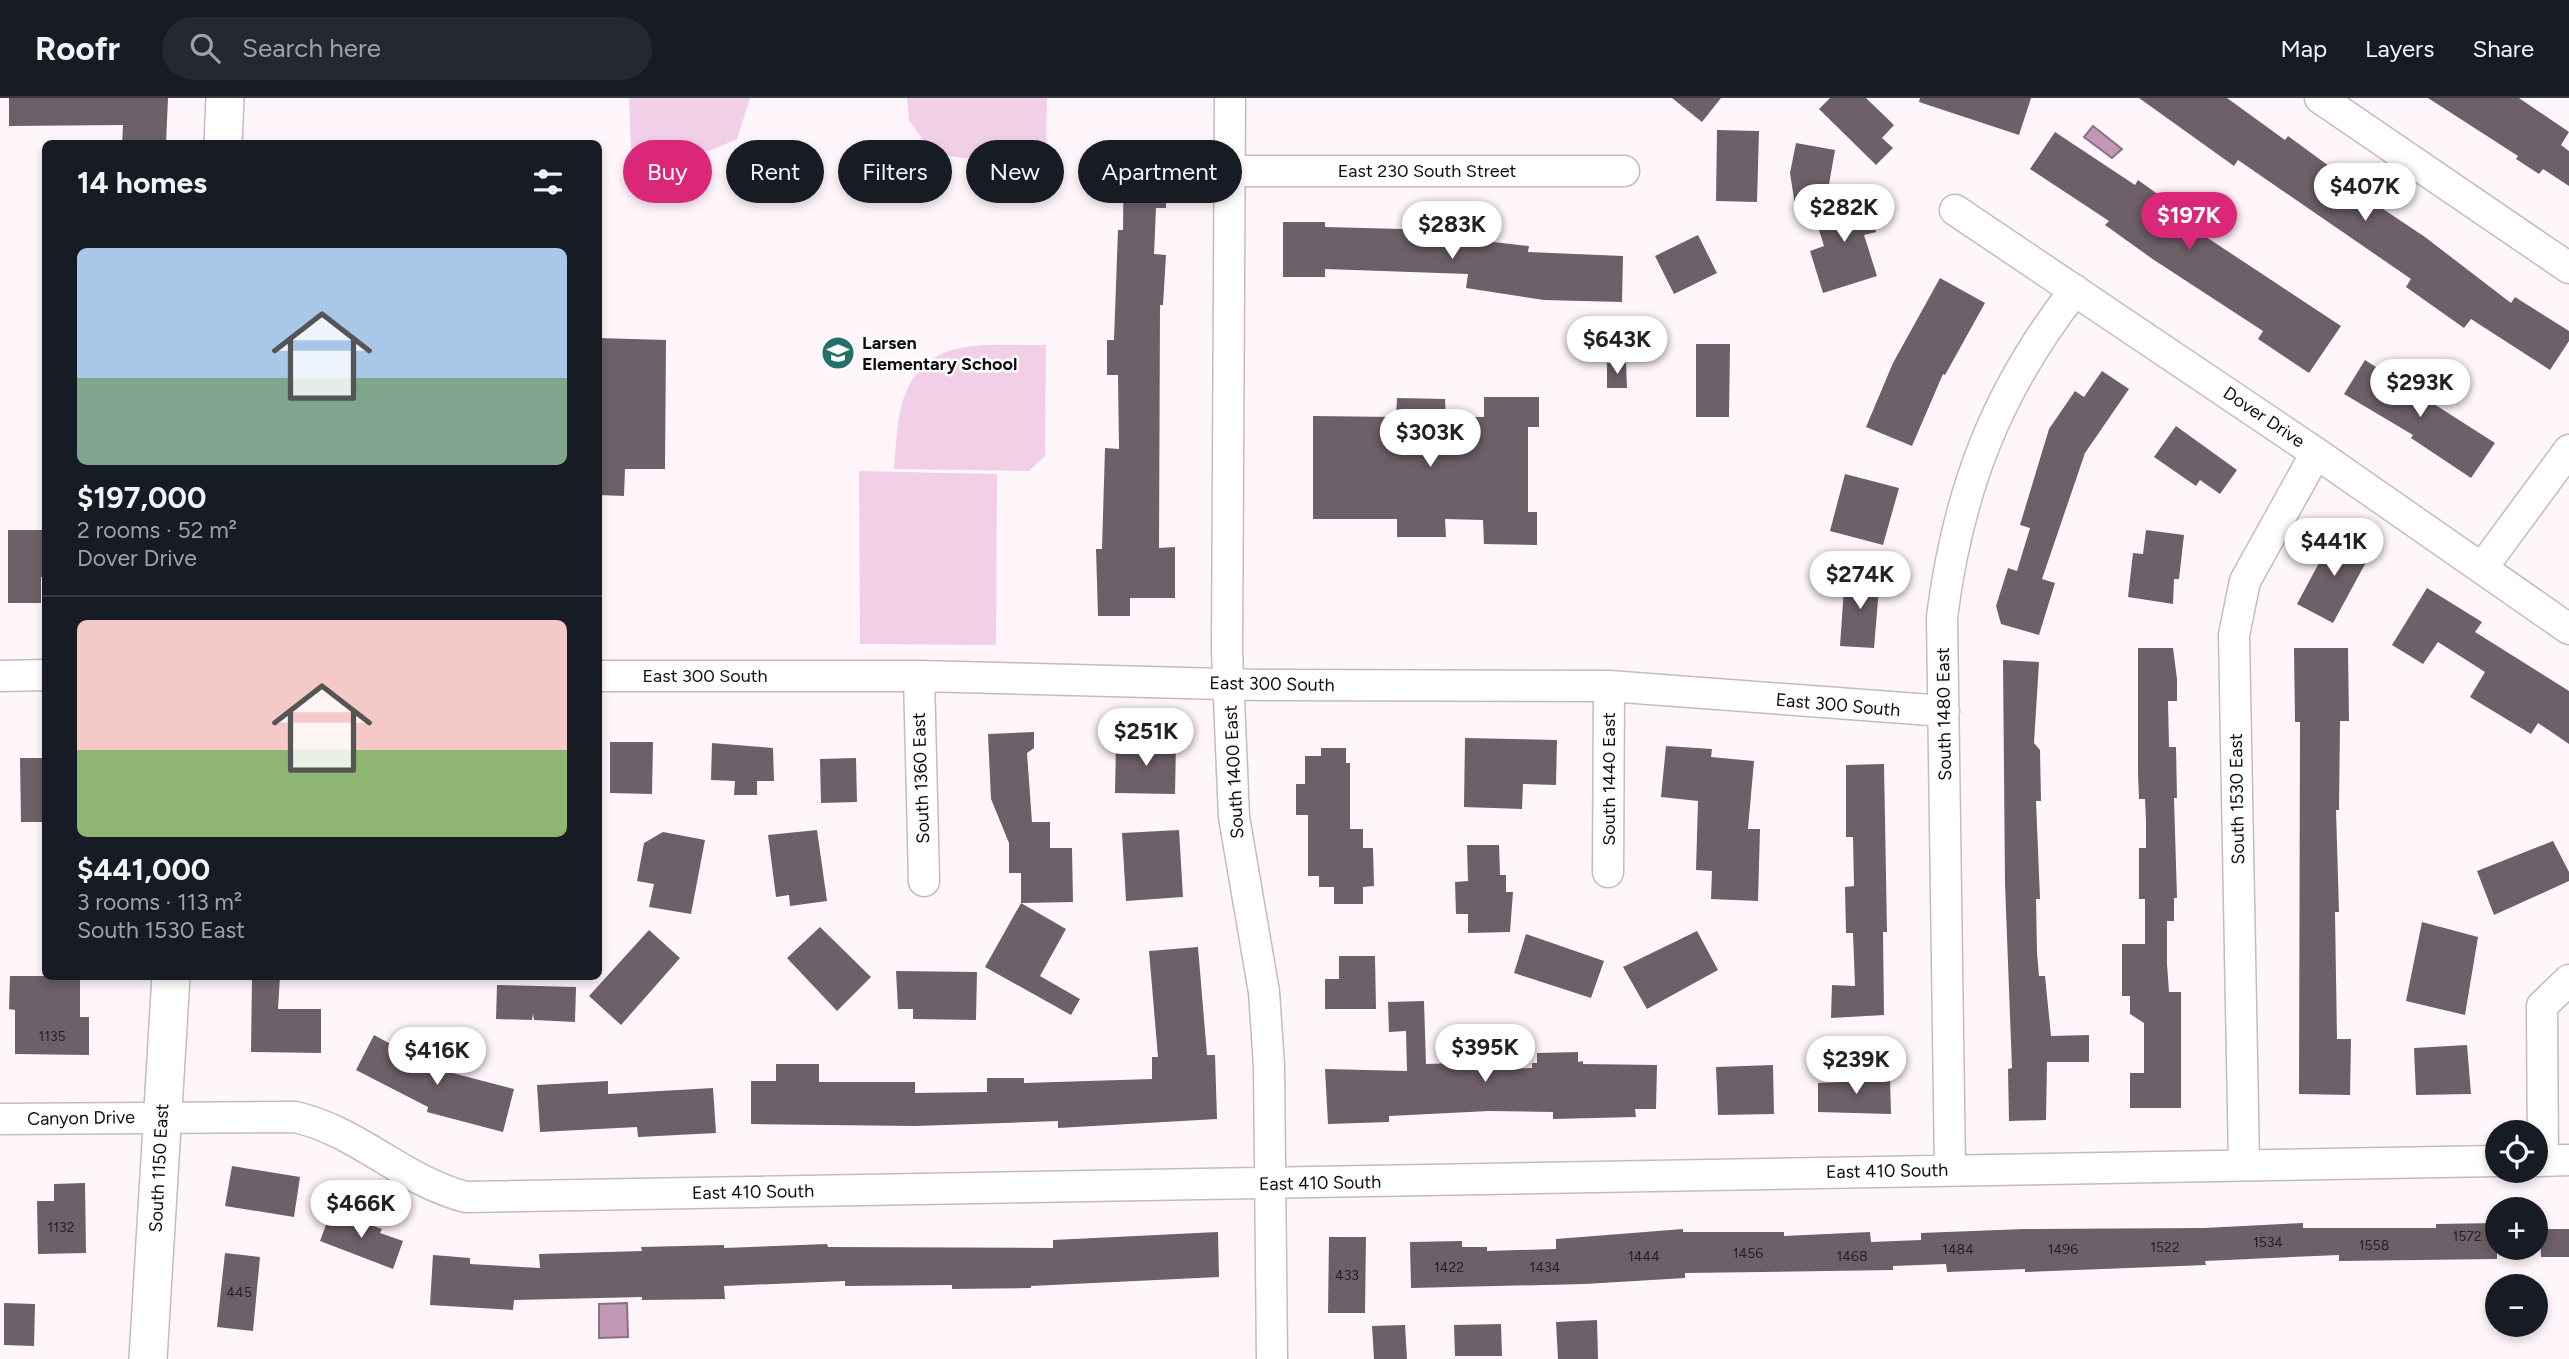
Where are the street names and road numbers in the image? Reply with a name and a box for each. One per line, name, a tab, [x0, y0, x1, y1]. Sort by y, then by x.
street label: East 230 South Street	[1338, 160, 1516, 182]
street label: Dover Drive	[2219, 382, 2309, 452]
street label: South 1480 East	[1932, 647, 1956, 781]
street label: East 300 South	[642, 665, 768, 687]
street label: East 300 South	[1209, 672, 1335, 696]
street label: East 300 South	[1775, 689, 1901, 721]
street label: South 1400 East	[1219, 704, 1248, 839]
street label: South 1360 East	[908, 712, 934, 844]
street label: South 1440 East	[1598, 712, 1620, 846]
street label: South 1530 East	[2225, 733, 2249, 865]
street label: South 1150 East	[145, 1103, 173, 1233]
street label: Canyon Drive	[27, 1106, 135, 1130]
street label: East 410 South	[1826, 1159, 1948, 1183]
street label: East 410 South	[1259, 1171, 1381, 1195]
street label: East 410 South	[692, 1180, 814, 1204]

